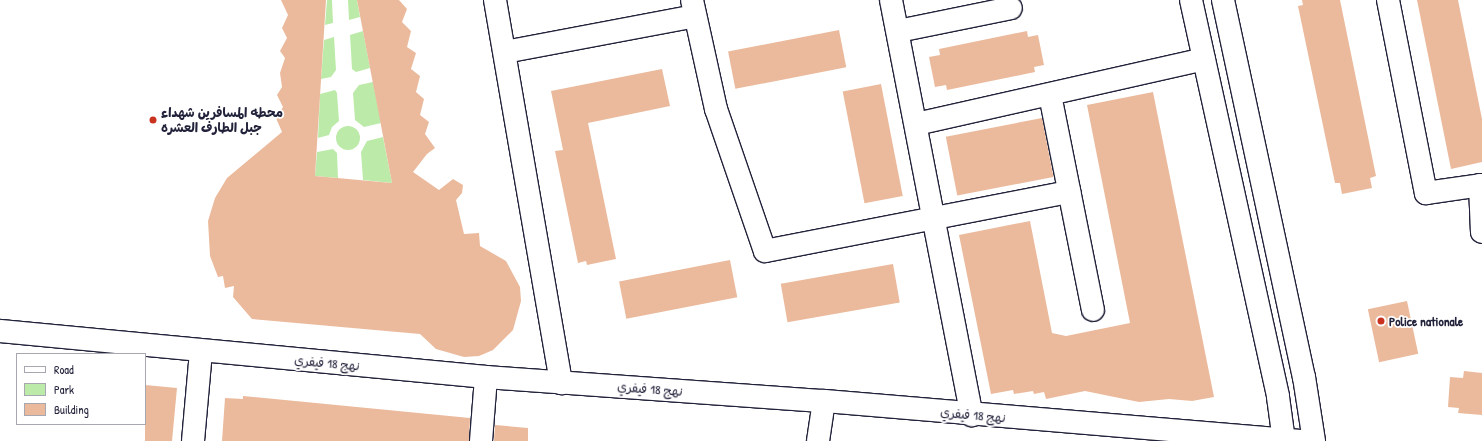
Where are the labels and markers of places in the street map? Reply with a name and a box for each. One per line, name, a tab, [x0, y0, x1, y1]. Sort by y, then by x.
place label: محطه المسافرين شهداء جبل الطارف العشره	[161, 105, 283, 136]
marker: محطه المسافرين شهداء جبل الطارف العشره	[148, 115, 158, 125]
place label: Police nationale	[1389, 313, 1463, 329]
marker: Police nationale	[1376, 316, 1386, 326]

